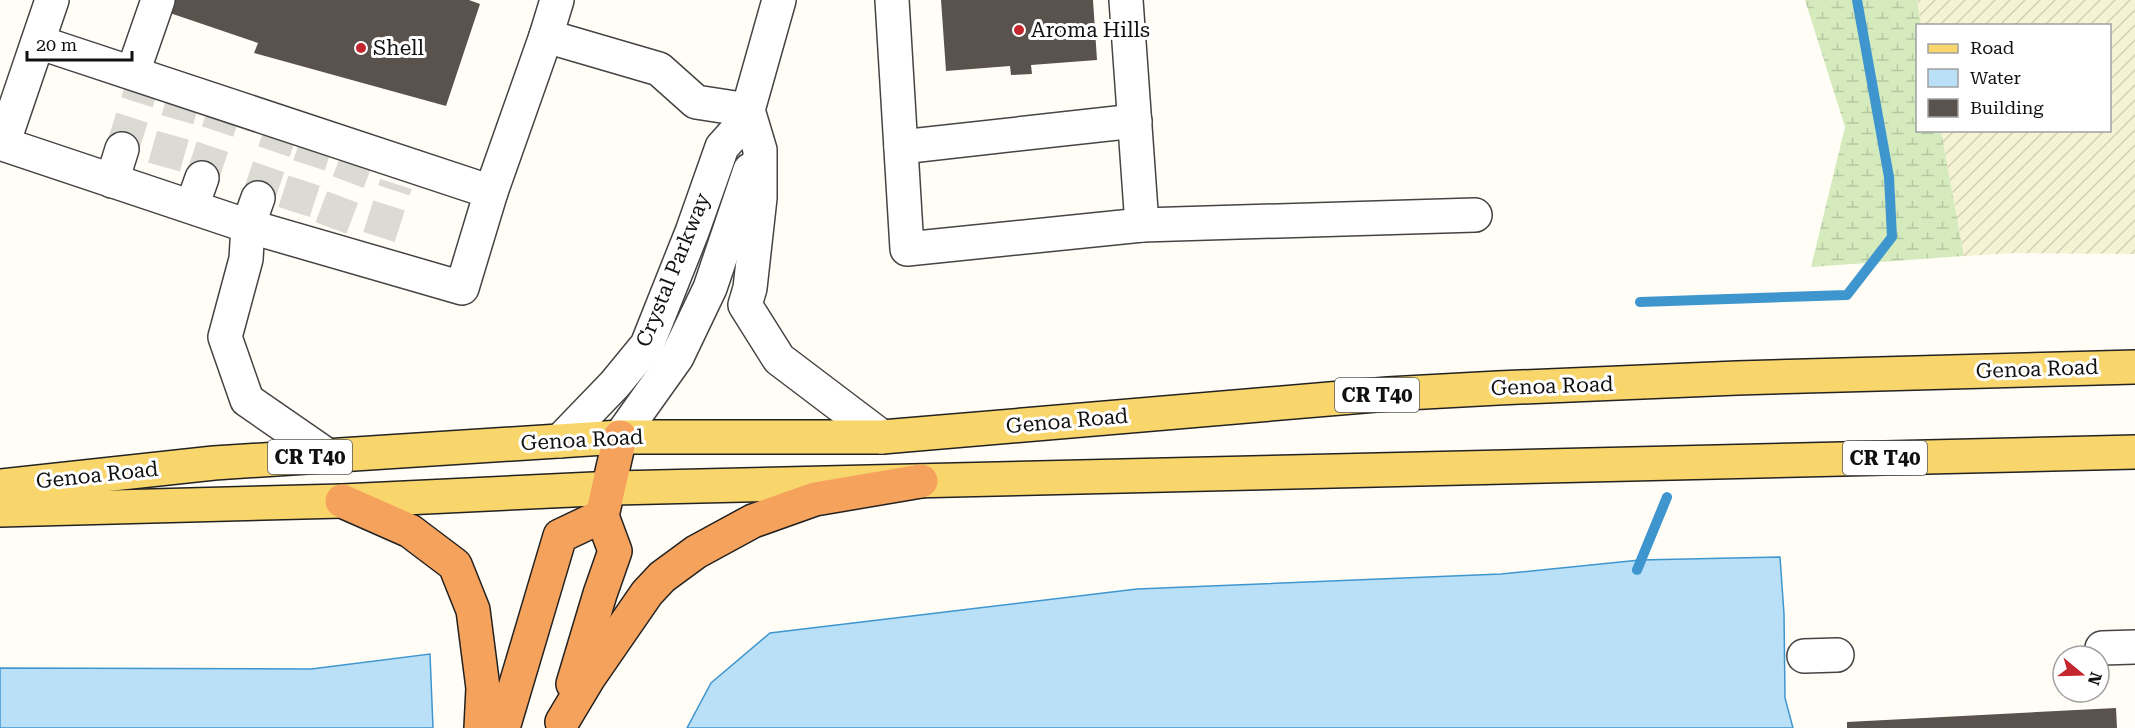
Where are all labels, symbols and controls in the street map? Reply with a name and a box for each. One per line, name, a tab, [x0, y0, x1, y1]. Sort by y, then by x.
place label: Aroma Hills	[1031, 18, 1150, 42]
marker: Aroma Hills	[1012, 23, 1026, 37]
scale bar	[27, 24, 132, 62]
legend	[1916, 24, 2111, 132]
text: 20 m	[36, 34, 77, 55]
place label: Shell	[373, 36, 424, 60]
text: Road	[1970, 37, 2015, 58]
marker: Shell	[354, 41, 368, 55]
text: Water	[1970, 67, 2021, 88]
text: Building	[1970, 97, 2044, 118]
street label: Crystal Parkway	[631, 189, 715, 350]
street label: Genoa Road	[1975, 355, 2099, 383]
street label: Genoa Road	[1490, 372, 1614, 400]
road number: CR T40	[1335, 378, 1419, 412]
street label: Genoa Road	[1005, 404, 1130, 438]
street label: Genoa Road	[520, 425, 644, 455]
road number: CR T40	[268, 440, 352, 474]
road number: CR T40	[1843, 441, 1927, 475]
street label: Genoa Road	[35, 457, 160, 493]
north arrow	[2051, 644, 2111, 704]
text: N	[2084, 670, 2106, 688]

